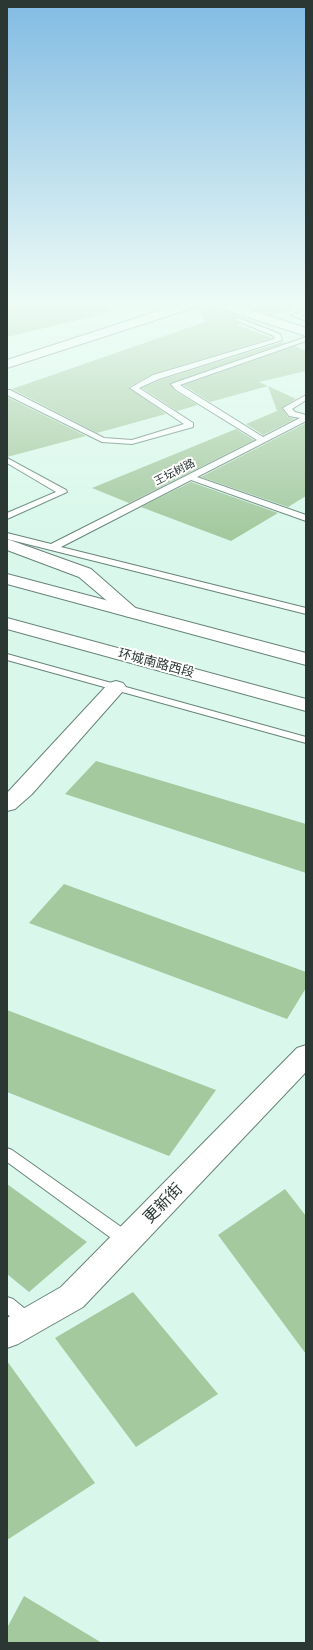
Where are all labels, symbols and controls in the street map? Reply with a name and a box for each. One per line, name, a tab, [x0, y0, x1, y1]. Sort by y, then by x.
street label: 王坛树路	[152, 457, 198, 489]
street label: 环城南路西段	[116, 646, 196, 682]
street label: 更新街	[140, 1180, 188, 1228]

